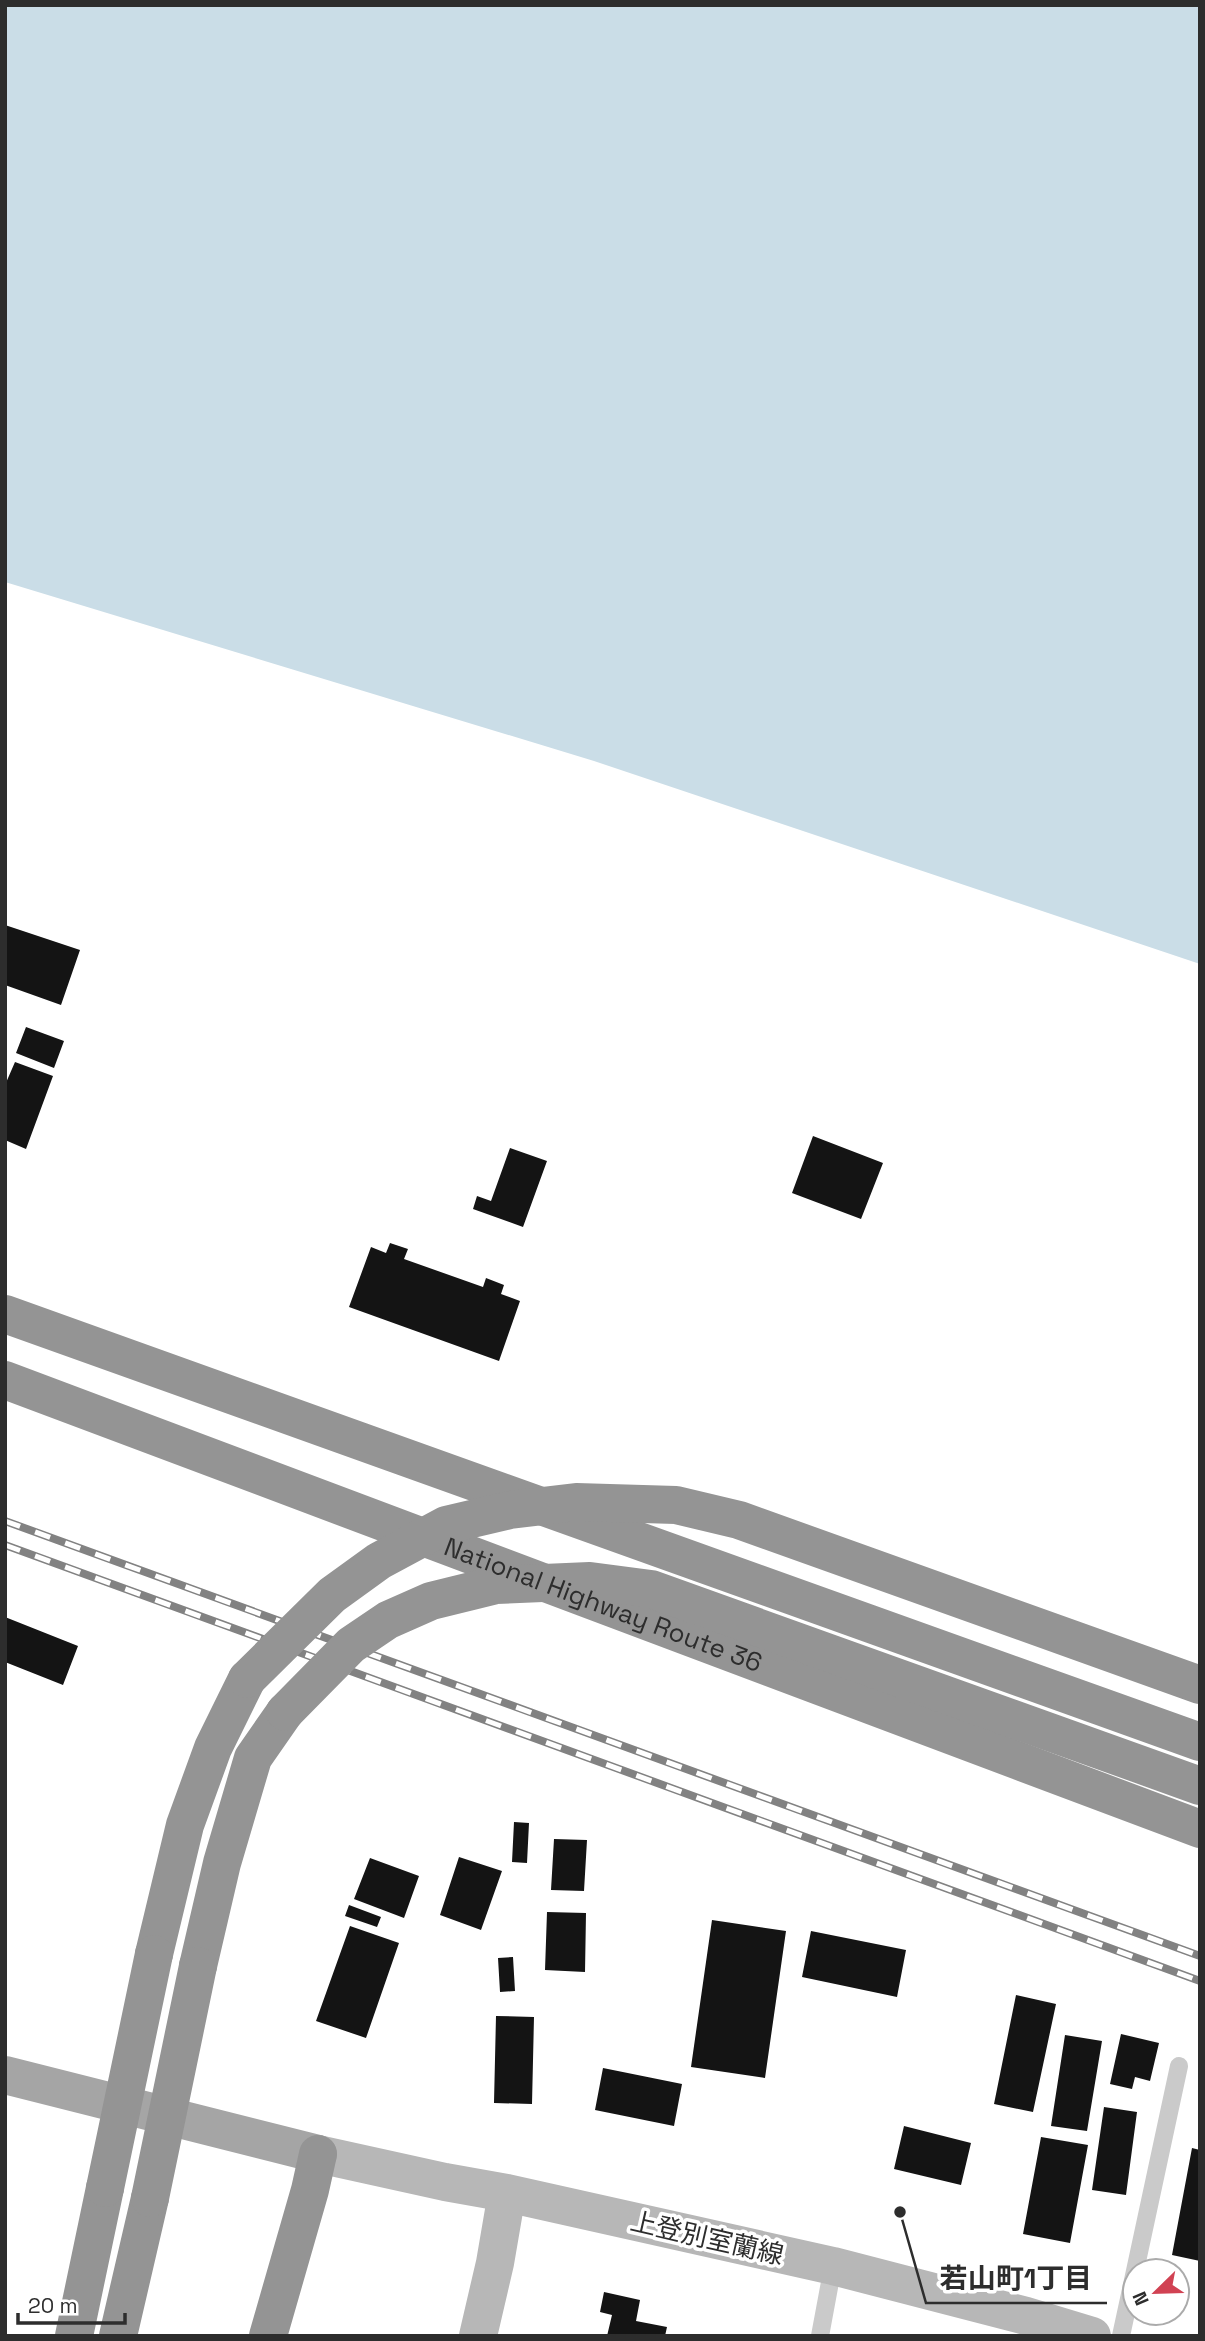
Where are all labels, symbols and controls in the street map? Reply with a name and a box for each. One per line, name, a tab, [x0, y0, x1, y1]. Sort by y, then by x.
street label: National Highway Route 36	[439, 1530, 767, 1680]
street label: 上登別室蘭線	[627, 2204, 787, 2272]
callout: 若山町1丁目	[926, 2254, 1107, 2303]
north arrow	[1121, 2257, 1191, 2327]
text: 若山町1丁目	[940, 2260, 1092, 2296]
scale bar	[18, 2282, 124, 2326]
text: N	[1127, 2288, 1155, 2309]
text: 20 m	[28, 2292, 78, 2319]

